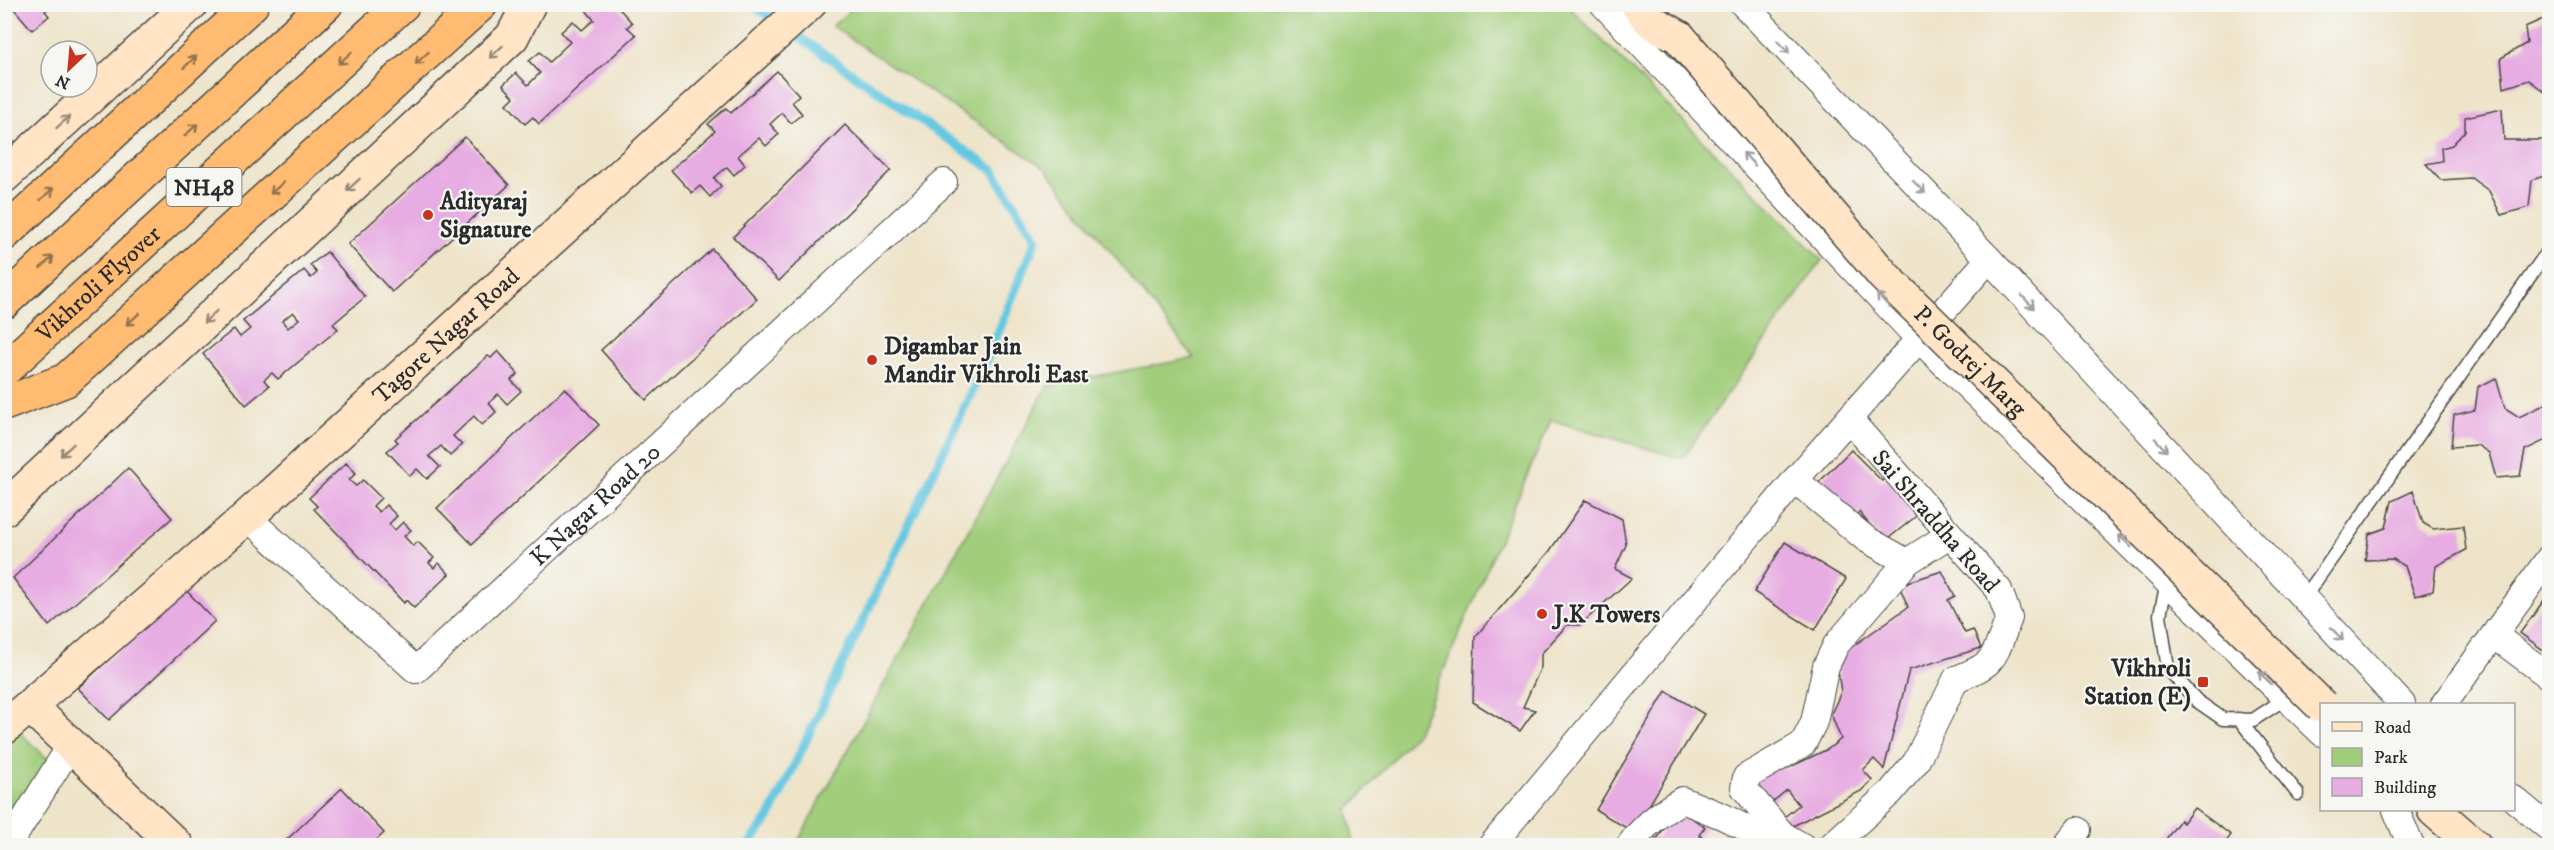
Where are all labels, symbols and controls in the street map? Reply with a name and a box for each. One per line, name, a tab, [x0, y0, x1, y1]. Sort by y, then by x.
north arrow	[39, 39, 99, 99]
one-way arrow	[1776, 39, 1791, 54]
one-way arrow	[488, 45, 503, 59]
one-way arrow	[337, 51, 352, 65]
one-way arrow	[415, 51, 430, 65]
one-way arrow	[183, 55, 198, 69]
text: N	[53, 70, 73, 93]
one-way arrow	[55, 115, 70, 129]
one-way arrow	[183, 123, 198, 137]
one-way arrow	[1741, 151, 1756, 166]
road number: NH48	[166, 168, 242, 206]
one-way arrow	[346, 177, 361, 191]
one-way arrow	[1911, 179, 1925, 194]
one-way arrow	[270, 181, 285, 195]
one-way arrow	[40, 187, 55, 202]
place label: Adityaraj Signature	[439, 187, 531, 245]
marker: Adityaraj Signature	[421, 208, 435, 222]
street label: Vikhroli Flyover	[30, 219, 168, 350]
one-way arrow	[40, 255, 55, 269]
street label: Tagore Nagar Road	[367, 262, 526, 411]
one-way arrow	[1875, 293, 1890, 308]
one-way arrow	[2021, 295, 2036, 310]
street label: P. Godrej Marg	[1907, 300, 2033, 424]
one-way arrow	[203, 310, 218, 324]
one-way arrow	[125, 312, 140, 326]
place label: Digambar Jain Mandir Vikhroli East	[884, 332, 1089, 390]
marker: Digambar Jain Mandir Vikhroli East	[865, 353, 879, 367]
street label: K Nagar Road 20	[524, 437, 667, 573]
one-way arrow	[2154, 437, 2168, 452]
one-way arrow	[60, 443, 75, 457]
street label: Sai Shraddha Road	[1865, 444, 2006, 599]
one-way arrow	[2118, 534, 2133, 549]
place label: J.K Towers	[1551, 600, 1660, 630]
marker: J.K Towers	[1535, 607, 1549, 621]
one-way arrow	[2330, 626, 2344, 641]
place label: Vikhroli Station (E)	[2084, 654, 2191, 712]
one-way arrow	[2257, 670, 2272, 685]
marker: Vikhroli Station (E)	[2196, 675, 2210, 689]
legend	[2320, 703, 2515, 811]
text: Road	[2374, 717, 2411, 739]
text: Park	[2374, 747, 2408, 769]
text: Building	[2374, 777, 2436, 799]

